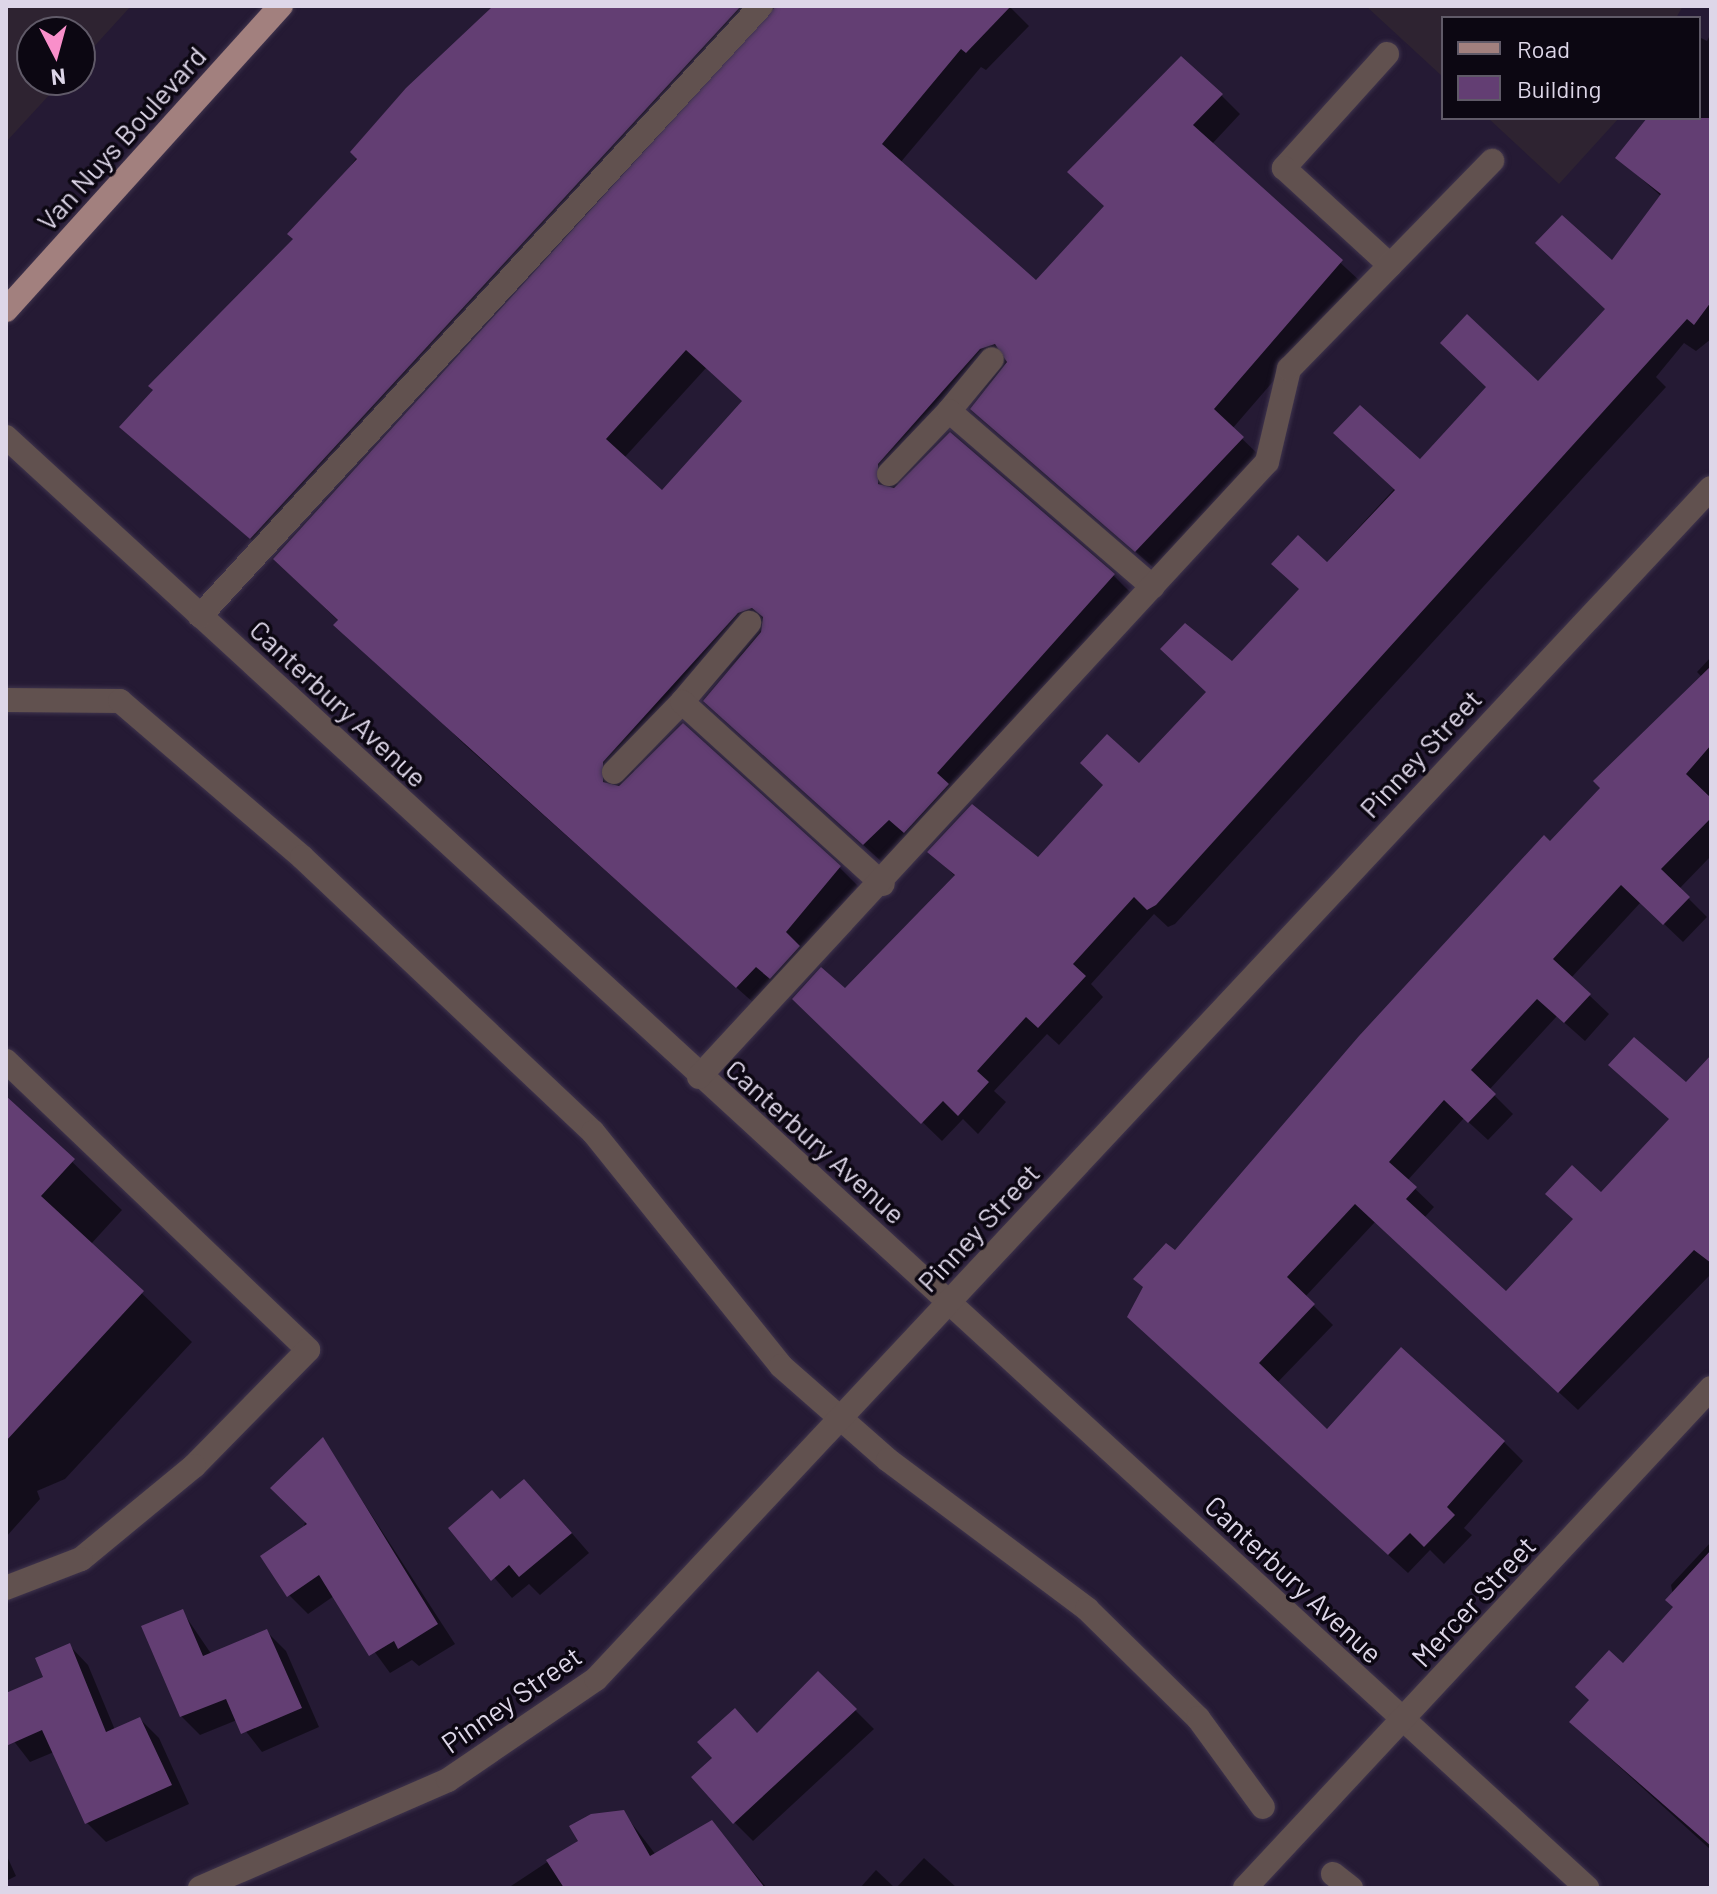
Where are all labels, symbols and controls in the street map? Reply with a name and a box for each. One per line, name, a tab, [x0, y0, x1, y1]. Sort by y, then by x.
north arrow	[16, 16, 96, 96]
legend	[1441, 16, 1701, 120]
text: Road	[1517, 34, 1570, 63]
street label: Van Nuys Boulevard	[29, 39, 213, 237]
text: Building	[1517, 74, 1601, 103]
street label: Canterbury Avenue	[243, 612, 435, 794]
street label: Pinney Street	[1352, 682, 1488, 824]
street label: Canterbury Avenue	[719, 1052, 913, 1230]
street label: Pinney Street	[910, 1156, 1046, 1298]
street label: Canterbury Avenue	[1198, 1488, 1390, 1670]
street label: Mercer Street	[1404, 1529, 1542, 1673]
street label: Pinney Street	[435, 1638, 587, 1760]

